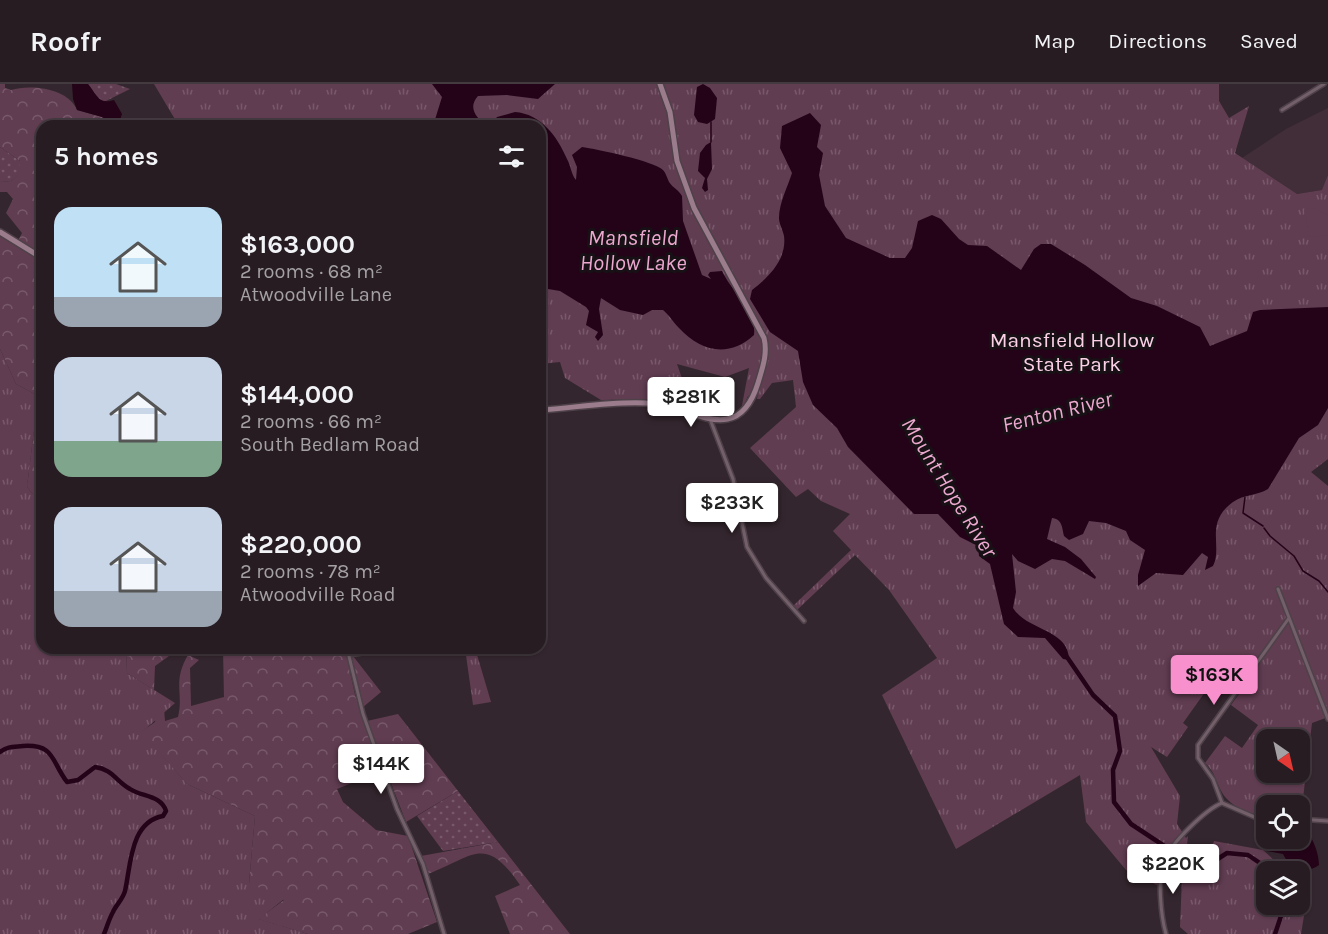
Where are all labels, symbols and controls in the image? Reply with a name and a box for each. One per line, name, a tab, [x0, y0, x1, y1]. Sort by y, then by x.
text: Roofr	[30, 25, 101, 58]
text: Map	[1034, 29, 1075, 53]
text: Directions	[1108, 29, 1207, 53]
text: Saved	[1240, 29, 1298, 53]
icon: filters	[495, 140, 528, 173]
text: 5 homes	[54, 141, 159, 172]
water label: Mansfield Hollow Lake	[580, 225, 686, 276]
text: $163,000	[240, 229, 355, 260]
icon: home	[102, 231, 174, 303]
text: 2 rooms · 68 m²	[240, 260, 383, 283]
text: Atwoodville Lane	[240, 283, 392, 306]
park label: Mansfield Hollow State Park	[990, 328, 1154, 376]
pin: $281K	[649, 377, 733, 428]
text: $144,000	[240, 379, 354, 410]
icon: home	[102, 381, 174, 453]
text: $281K	[661, 385, 721, 408]
water label: Fenton River	[999, 385, 1116, 438]
text: 2 rooms · 66 m²	[240, 410, 382, 433]
water label: Mount Hope River	[896, 413, 1003, 564]
text: South Bedlam Road	[240, 433, 420, 456]
pin: $233K	[690, 483, 774, 534]
text: $233K	[700, 491, 764, 514]
text: $220,000	[240, 529, 362, 560]
icon: home	[102, 531, 174, 603]
text: 2 rooms · 78 m²	[240, 560, 381, 583]
text: Atwoodville Road	[240, 583, 395, 606]
pin: $163K	[1172, 655, 1256, 706]
text: $163K	[1185, 663, 1243, 686]
north arrow	[1256, 729, 1310, 783]
map controls	[1256, 729, 1310, 915]
pin: $144K	[339, 744, 423, 795]
text: $144K	[352, 752, 410, 775]
button: locate	[1256, 795, 1310, 849]
pin: $220K	[1131, 844, 1215, 895]
text: $220K	[1141, 852, 1205, 875]
button: layers	[1256, 861, 1310, 915]

